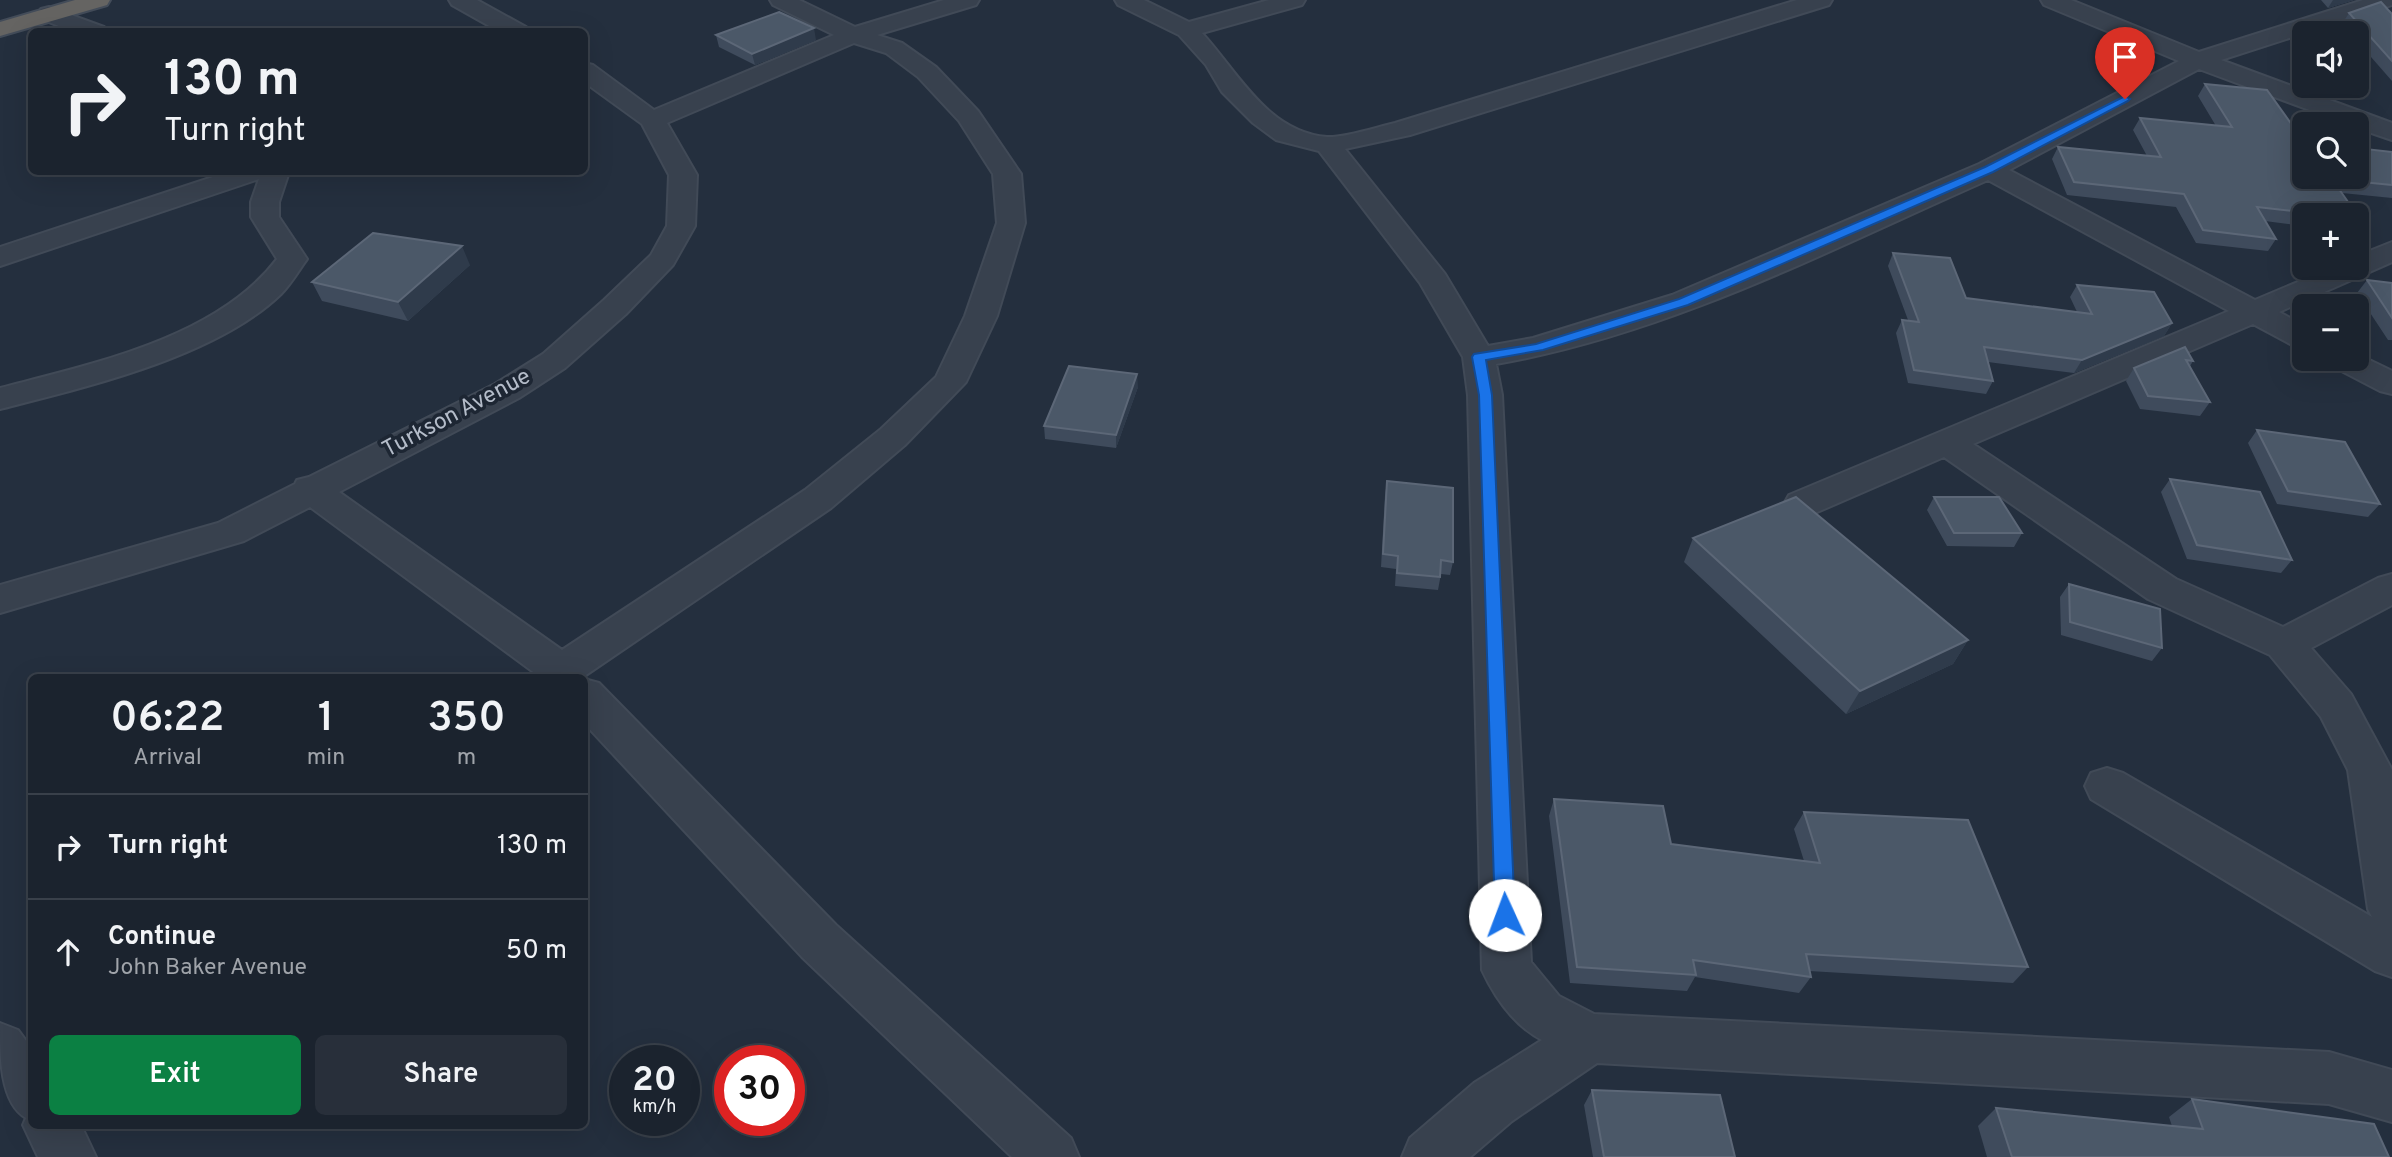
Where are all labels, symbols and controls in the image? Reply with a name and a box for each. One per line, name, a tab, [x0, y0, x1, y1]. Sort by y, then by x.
map controls	[2292, 21, 2369, 371]
button: sound	[2292, 21, 2369, 98]
pin	[2095, 27, 2155, 99]
icon: arrive	[2106, 38, 2144, 76]
text: 130 m	[164, 51, 300, 113]
icon: right	[49, 56, 140, 147]
text: Turn right	[164, 112, 306, 152]
button: search	[2292, 112, 2369, 189]
button: +	[2292, 203, 2369, 280]
button: −	[2292, 294, 2369, 371]
street label: Turkson Avenue	[378, 363, 536, 465]
text: 06:22	[110, 693, 225, 746]
text: 1	[318, 693, 334, 746]
text: 350	[427, 693, 506, 746]
text: Arrival	[133, 744, 202, 773]
text: min	[307, 744, 345, 773]
text: m	[457, 744, 476, 773]
icon: right	[49, 828, 87, 866]
text: Turn right	[108, 830, 228, 863]
text: 130 m	[497, 830, 567, 863]
position arrow	[1468, 878, 1542, 952]
text: Continue	[108, 921, 216, 954]
icon: ahead	[49, 933, 87, 971]
text: 50 m	[506, 935, 567, 968]
text: John Baker Avenue	[108, 954, 307, 983]
button: Exit	[49, 1035, 301, 1115]
button: Share	[315, 1035, 567, 1115]
speed limit sign: 30	[714, 1045, 805, 1136]
text: 20	[632, 1059, 677, 1103]
text: km/h	[633, 1096, 676, 1119]

